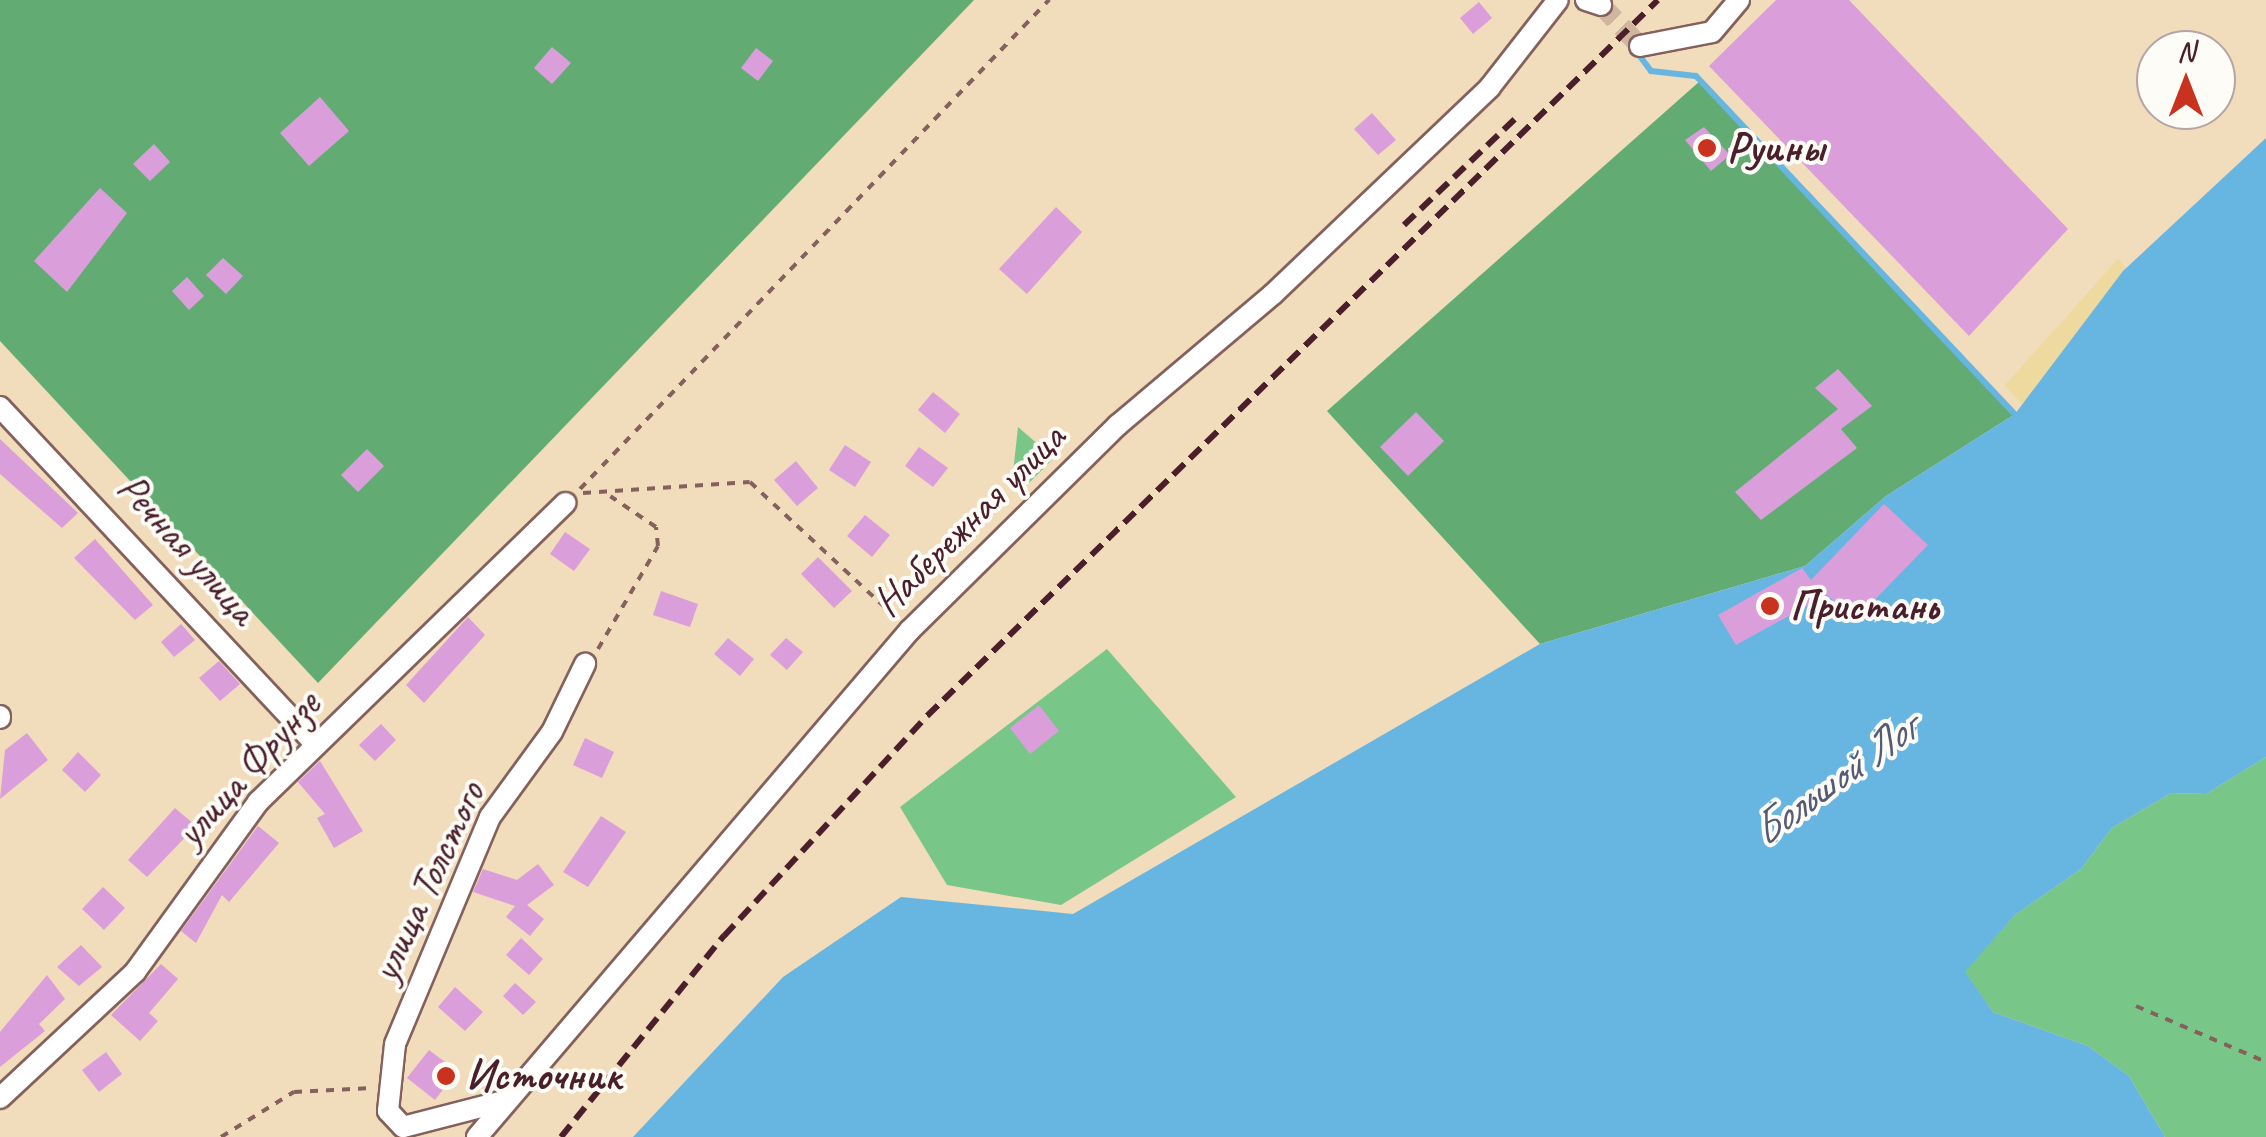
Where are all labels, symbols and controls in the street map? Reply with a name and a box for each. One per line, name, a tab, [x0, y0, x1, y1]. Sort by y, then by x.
north arrow	[2136, 30, 2236, 130]
text: N	[2177, 34, 2195, 69]
place label: Руины	[1727, 123, 1824, 173]
marker: Руины	[1696, 137, 1718, 159]
street label: Набережная улица	[860, 411, 1078, 629]
street label: Речная улица	[106, 463, 268, 635]
place label: Пристань	[1790, 581, 1938, 631]
marker: Пристань	[1759, 595, 1781, 617]
street label: улица Фрунзе	[166, 682, 330, 856]
water label: Большой Лог	[1741, 702, 1927, 858]
street label: улица Толстого	[360, 774, 496, 990]
place label: Источник	[466, 1051, 621, 1101]
marker: Источник	[435, 1065, 457, 1087]

